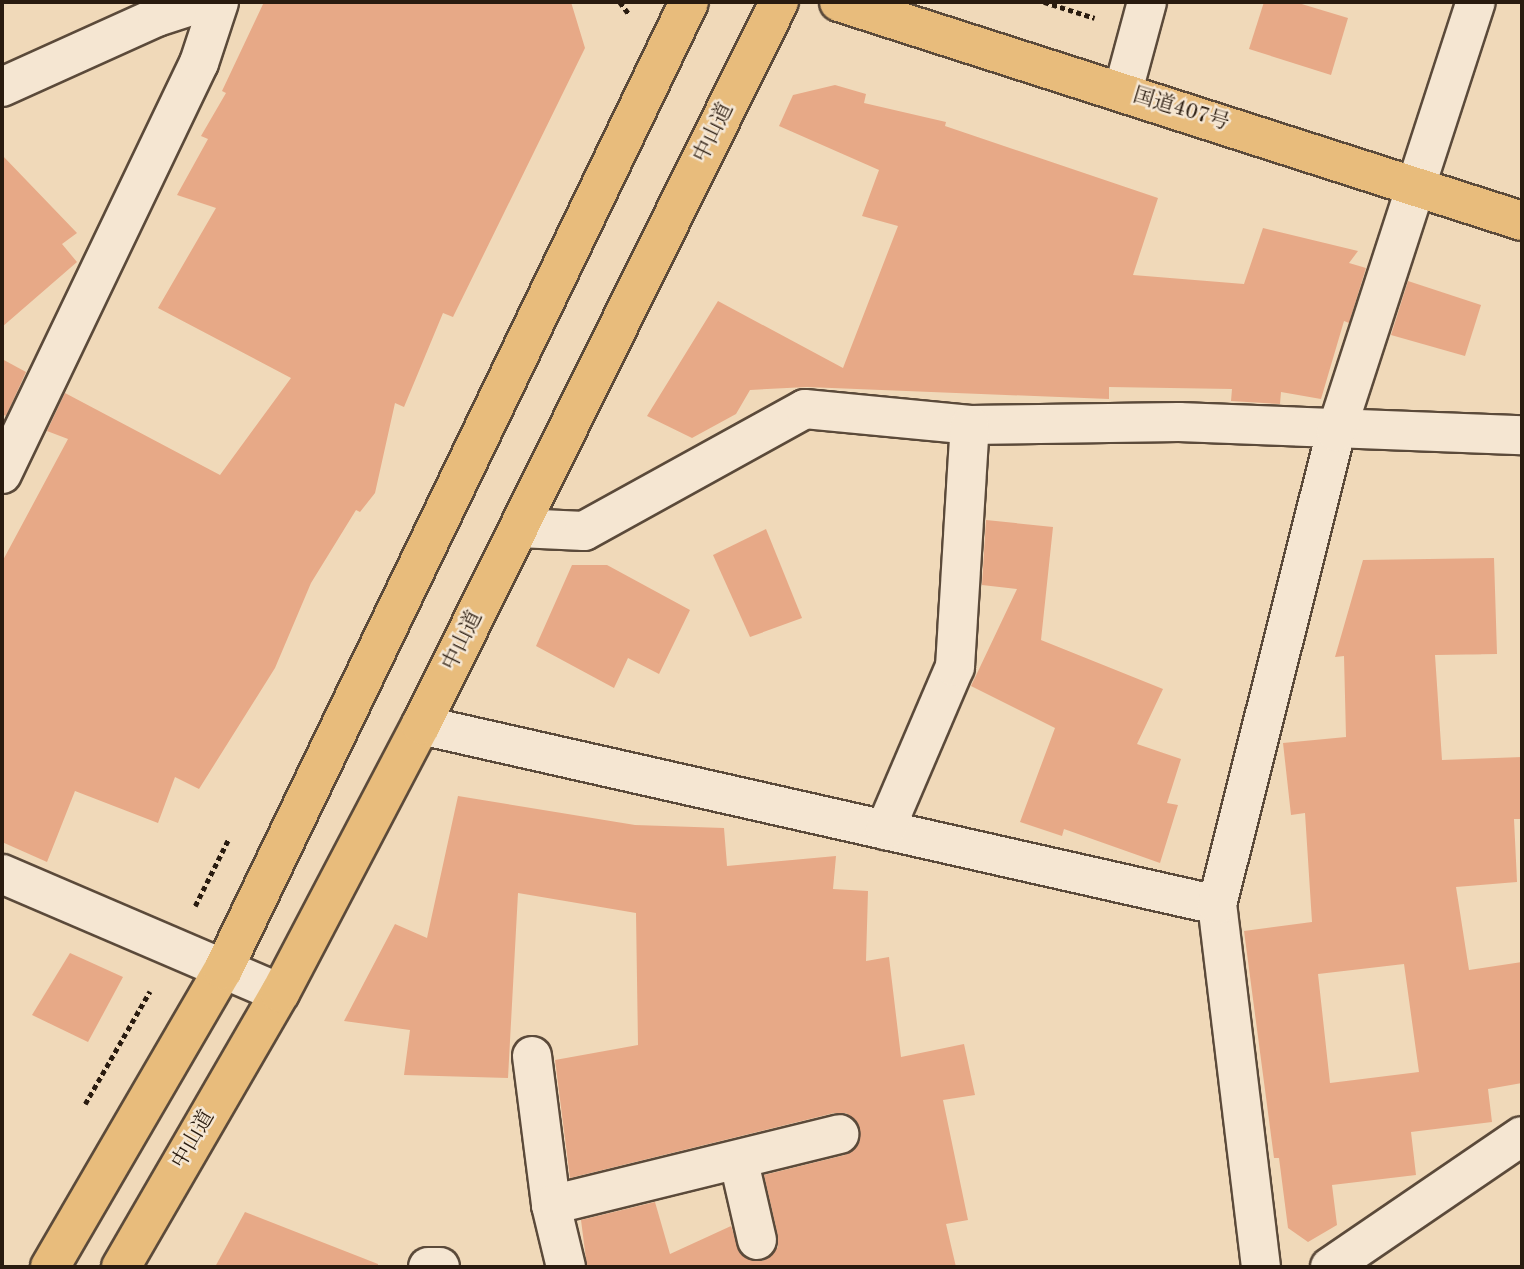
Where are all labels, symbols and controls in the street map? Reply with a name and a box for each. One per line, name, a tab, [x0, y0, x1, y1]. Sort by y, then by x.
street label: 国道407号	[1130, 83, 1232, 137]
street label: 中山道	[689, 99, 739, 167]
street label: 中山道	[438, 607, 488, 675]
street label: 中山道	[167, 1106, 221, 1174]

